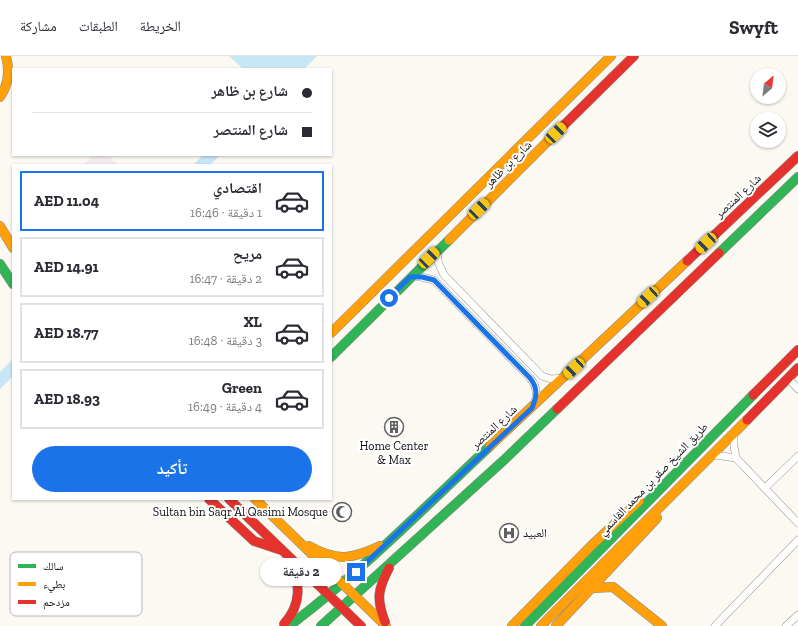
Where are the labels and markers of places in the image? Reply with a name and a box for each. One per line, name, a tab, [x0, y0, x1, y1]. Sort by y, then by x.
building icon: Home Center & Max	[383, 416, 405, 438]
place label: Home Center & Max	[359, 439, 429, 467]
mosque icon: Sultan bin Saqr Al Qasimi Mosque	[331, 501, 353, 523]
place label: Sultan bin Saqr Al Qasimi Mosque	[153, 505, 328, 519]
hospital icon: العبيد	[498, 522, 520, 544]
place label: العبيد	[523, 526, 547, 540]

